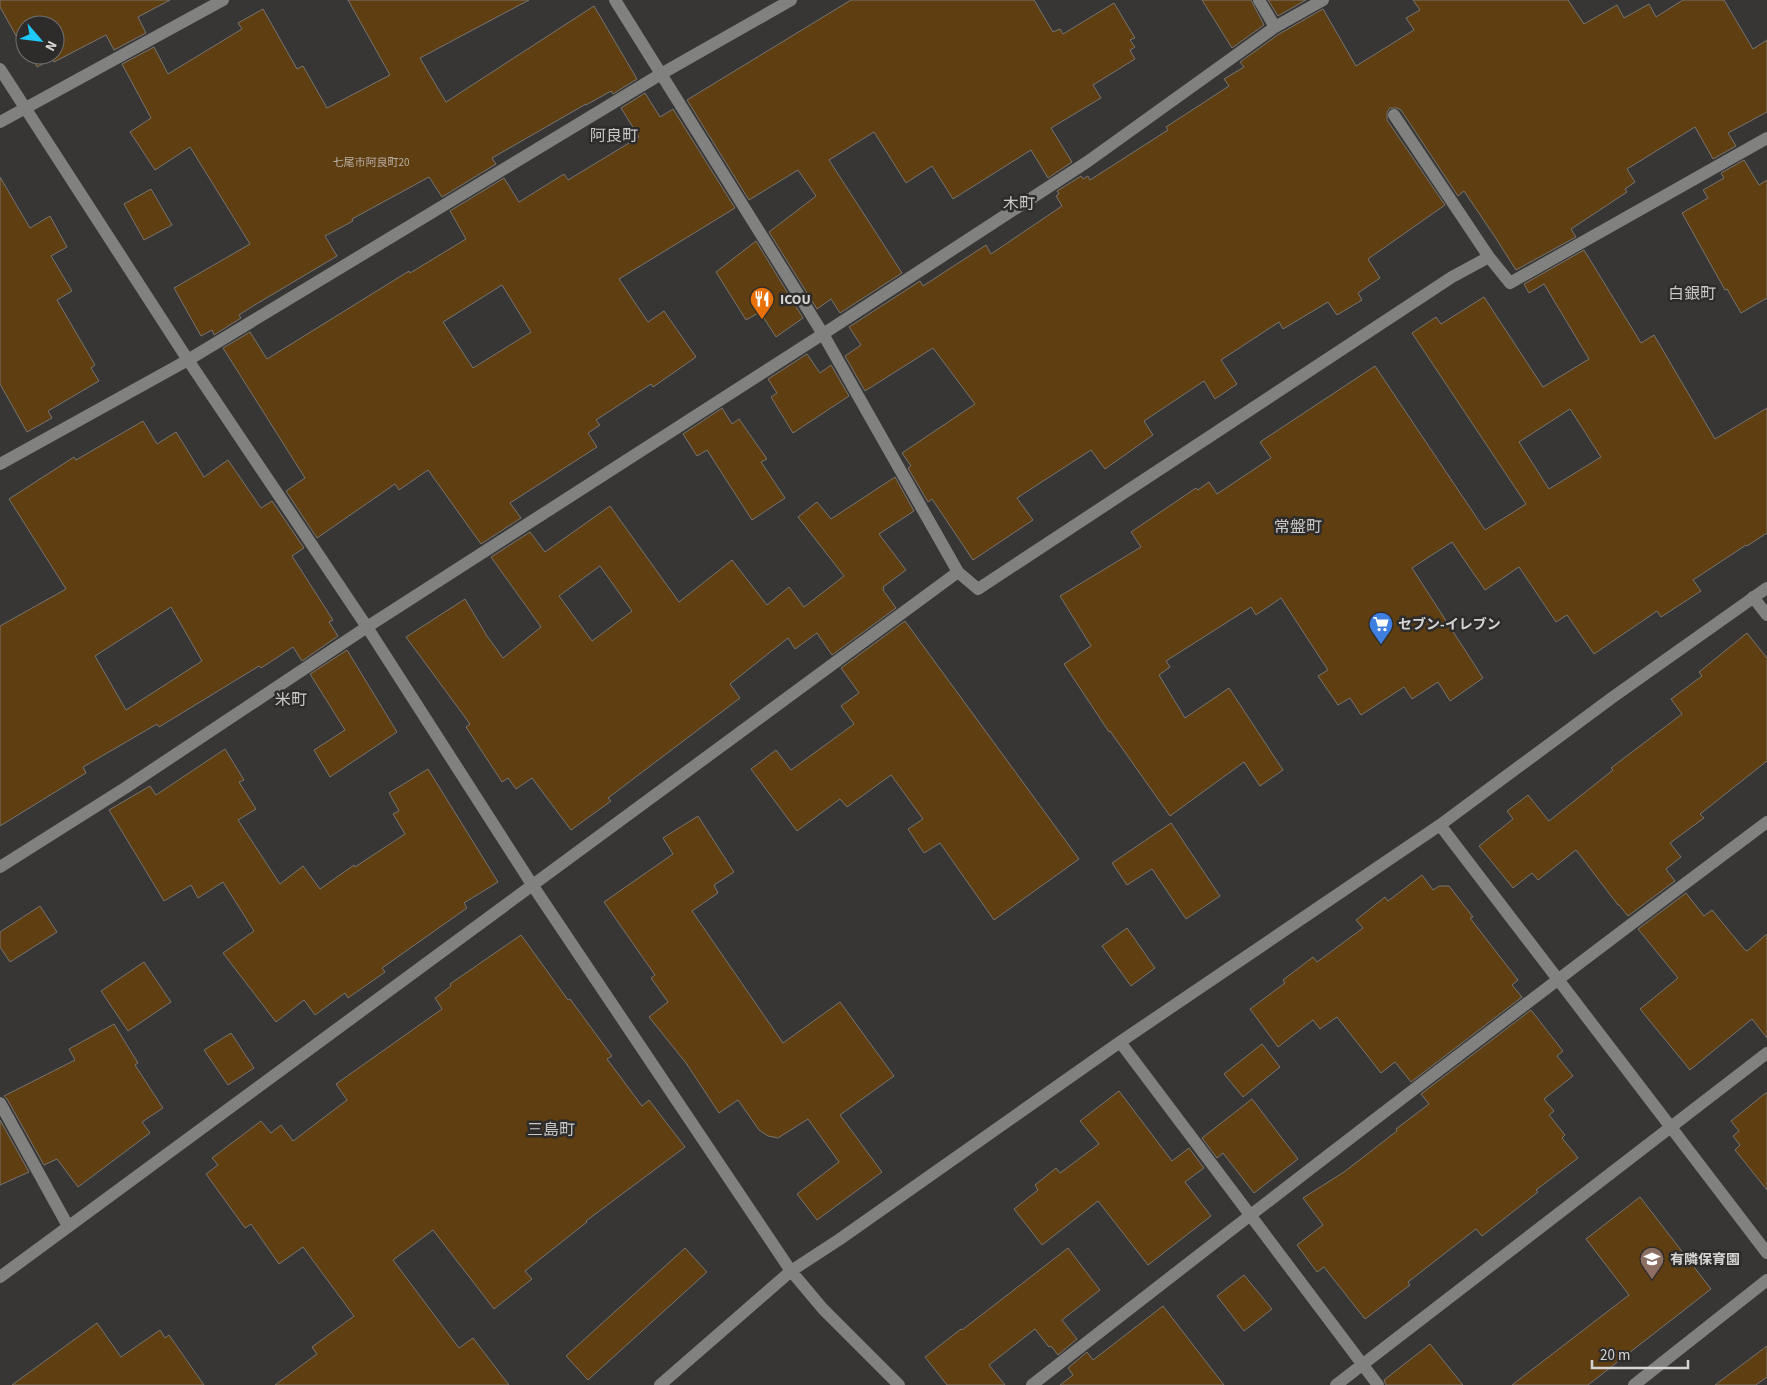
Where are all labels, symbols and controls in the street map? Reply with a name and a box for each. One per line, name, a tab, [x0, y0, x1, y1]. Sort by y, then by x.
north arrow	[15, 15, 65, 65]
text: N	[40, 37, 62, 54]
district label: 阿良町	[590, 125, 638, 147]
house number: 七尾市阿良町20	[333, 155, 409, 170]
district label: 木町	[1003, 193, 1035, 215]
district label: 白銀町	[1668, 283, 1716, 305]
restaurant icon: ICOU	[749, 286, 775, 320]
place label: ICOU	[780, 290, 811, 310]
district label: 常盤町	[1274, 516, 1322, 538]
supermarket icon: セブン-イレブン	[1368, 611, 1394, 645]
place label: セブン-イレブン	[1398, 615, 1501, 635]
district label: 米町	[275, 689, 307, 711]
district label: 三島町	[527, 1119, 575, 1141]
school or university icon: 有隣保育園	[1639, 1246, 1665, 1280]
place label: 有隣保育園	[1670, 1250, 1740, 1270]
scale bar	[1592, 1338, 1688, 1370]
text: 20 m	[1600, 1345, 1630, 1366]

